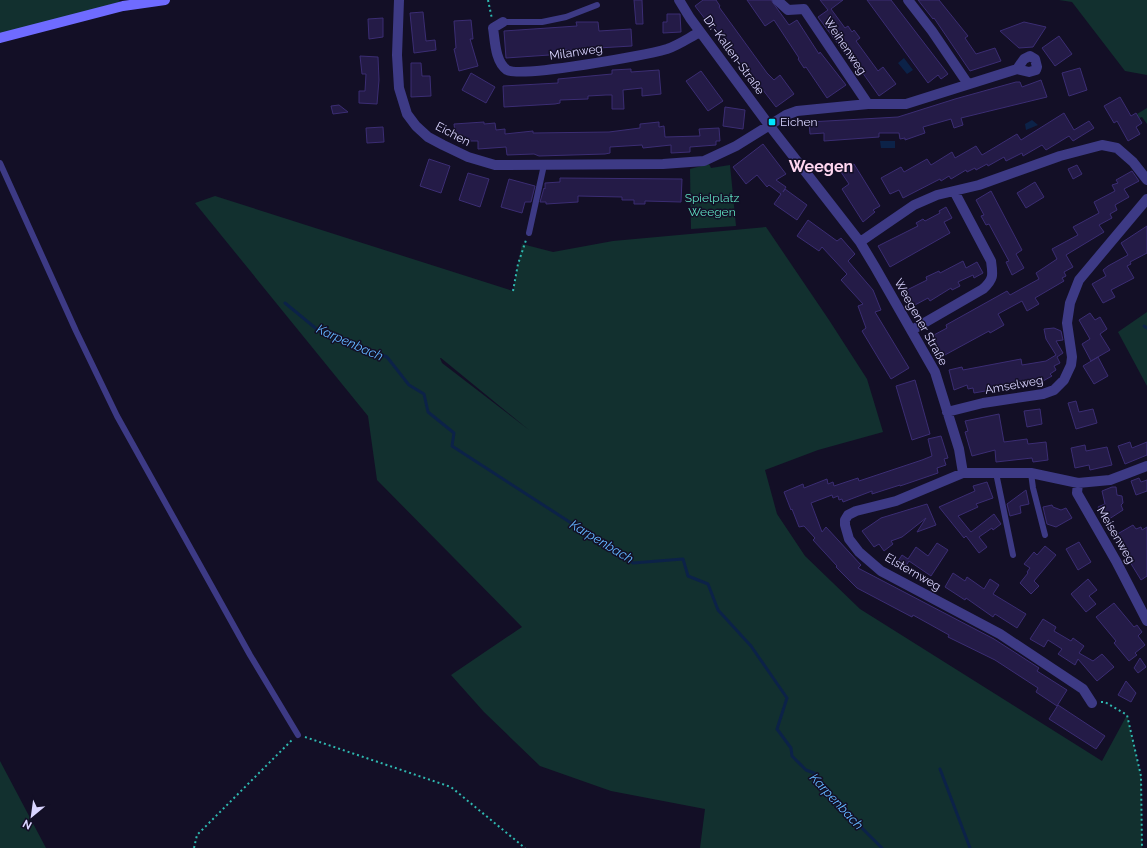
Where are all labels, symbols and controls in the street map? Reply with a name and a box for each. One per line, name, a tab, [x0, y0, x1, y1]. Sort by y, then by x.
street label: Dr.-Kallen-Straße	[701, 13, 767, 97]
street label: Weihenweg	[821, 15, 869, 77]
street label: Milanweg	[548, 41, 604, 63]
place label: Eichen	[780, 115, 818, 129]
marker: Eichen	[767, 117, 777, 127]
street label: Eichen	[433, 119, 473, 149]
district label: Weegen	[789, 157, 853, 176]
park label: Spielplatz Weegen	[685, 191, 739, 219]
street label: Weegener Straße	[891, 276, 951, 368]
water label: Karpenbach	[314, 321, 385, 364]
street label: Amselweg	[984, 373, 1044, 397]
street label: Meisenweg	[1094, 504, 1138, 566]
water label: Karpenbach	[567, 517, 636, 566]
street label: Elsternweg	[882, 550, 944, 594]
water label: Karpenbach	[807, 770, 866, 833]
north arrow	[12, 796, 52, 836]
text: N	[21, 817, 34, 832]

